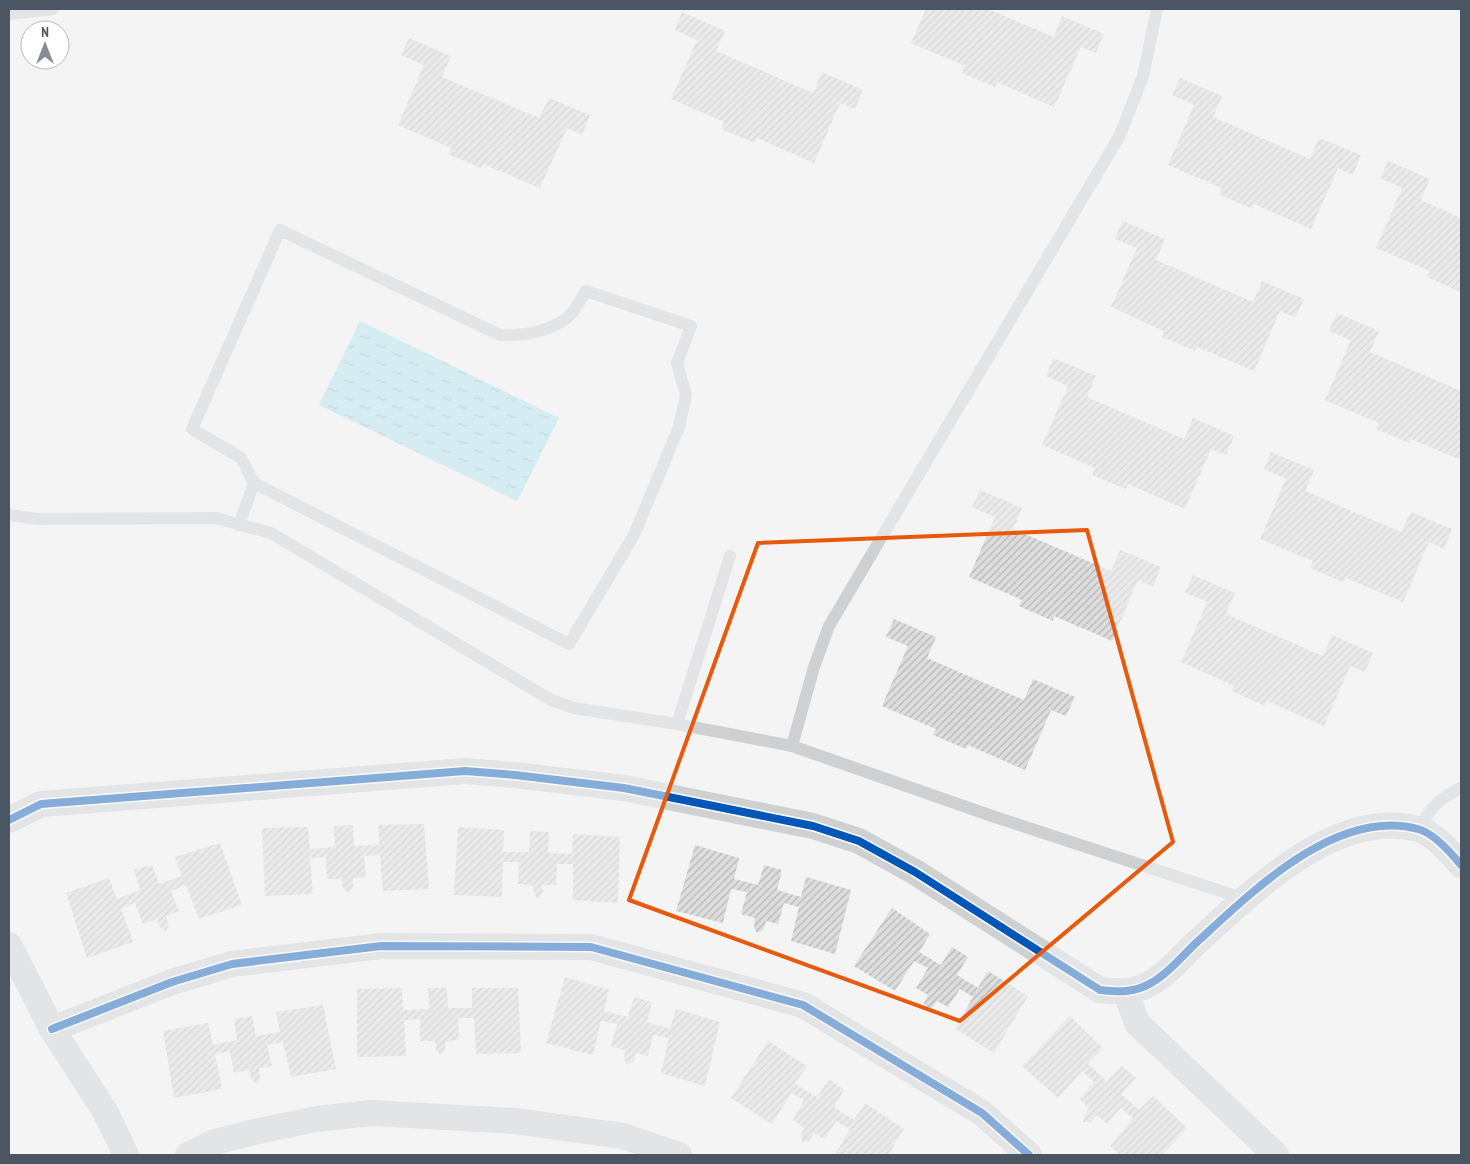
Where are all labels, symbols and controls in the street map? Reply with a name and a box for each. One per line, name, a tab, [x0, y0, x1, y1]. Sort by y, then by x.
north arrow	[20, 20, 70, 70]
text: N	[41, 23, 49, 41]

